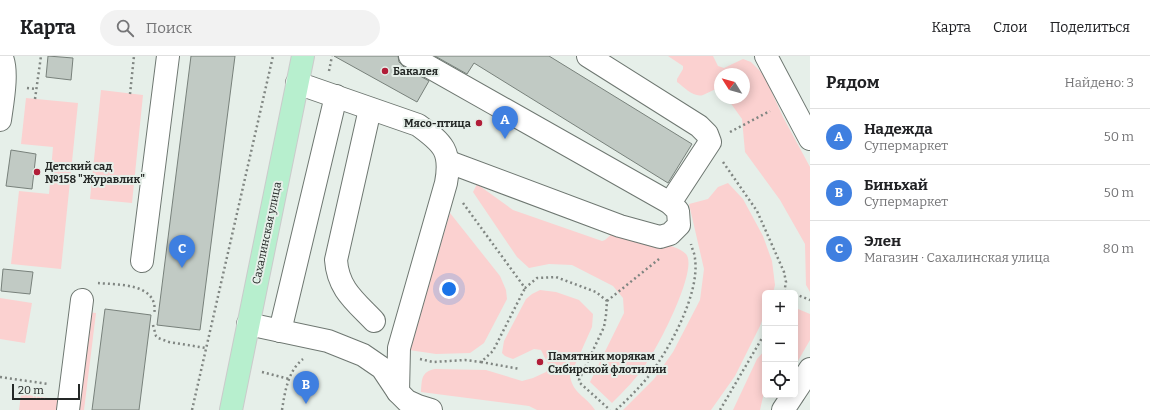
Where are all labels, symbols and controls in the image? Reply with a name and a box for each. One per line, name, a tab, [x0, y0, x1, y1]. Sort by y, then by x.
search box	[100, 10, 380, 46]
text: Карта	[20, 16, 76, 39]
icon: search	[114, 17, 136, 39]
text: Поиск	[146, 19, 192, 37]
text: Карта	[931, 19, 971, 36]
text: Слои	[993, 19, 1028, 36]
text: Поделиться	[1050, 19, 1130, 36]
place label: Бакалея	[393, 65, 439, 78]
marker: Бакалея	[380, 66, 390, 76]
north arrow	[714, 68, 750, 104]
text: Рядом	[826, 72, 879, 93]
text: Найдено: 3	[1065, 75, 1134, 90]
pin: A	[492, 106, 518, 139]
place label: Мясо-птица	[404, 117, 472, 130]
marker: Мясо-птица	[474, 118, 484, 128]
text: Надежда	[864, 120, 933, 138]
text: A	[834, 129, 844, 144]
text: 50 m	[1104, 129, 1134, 144]
text: Супермаркет	[864, 138, 948, 153]
place label: Детский сад №158 "Журавлик"	[45, 160, 145, 186]
marker: Детский сад №158 "Журавлик"	[32, 167, 42, 177]
text: Биньхай	[864, 176, 928, 194]
street label: Сахалинская улица	[250, 181, 284, 285]
text: B	[835, 185, 843, 200]
text: 50 m	[1104, 185, 1134, 200]
text: Супермаркет	[864, 194, 948, 209]
text: Элен	[864, 232, 901, 250]
pin: C	[169, 235, 195, 268]
text: C	[835, 241, 843, 256]
text: 80 m	[1103, 241, 1134, 256]
text: Магазин · Сахалинская улица	[864, 250, 1050, 265]
your location	[439, 279, 459, 299]
map controls	[762, 290, 798, 398]
button: +	[762, 290, 798, 326]
button: −	[762, 326, 798, 362]
place label: Памятник морякам Сибирской флотилии	[548, 350, 667, 376]
marker: Памятник морякам Сибирской флотилии	[535, 357, 545, 367]
button: locate	[762, 362, 798, 398]
pin: B	[293, 371, 319, 404]
scale bar	[12, 382, 80, 401]
text: 20 m	[18, 384, 44, 397]

